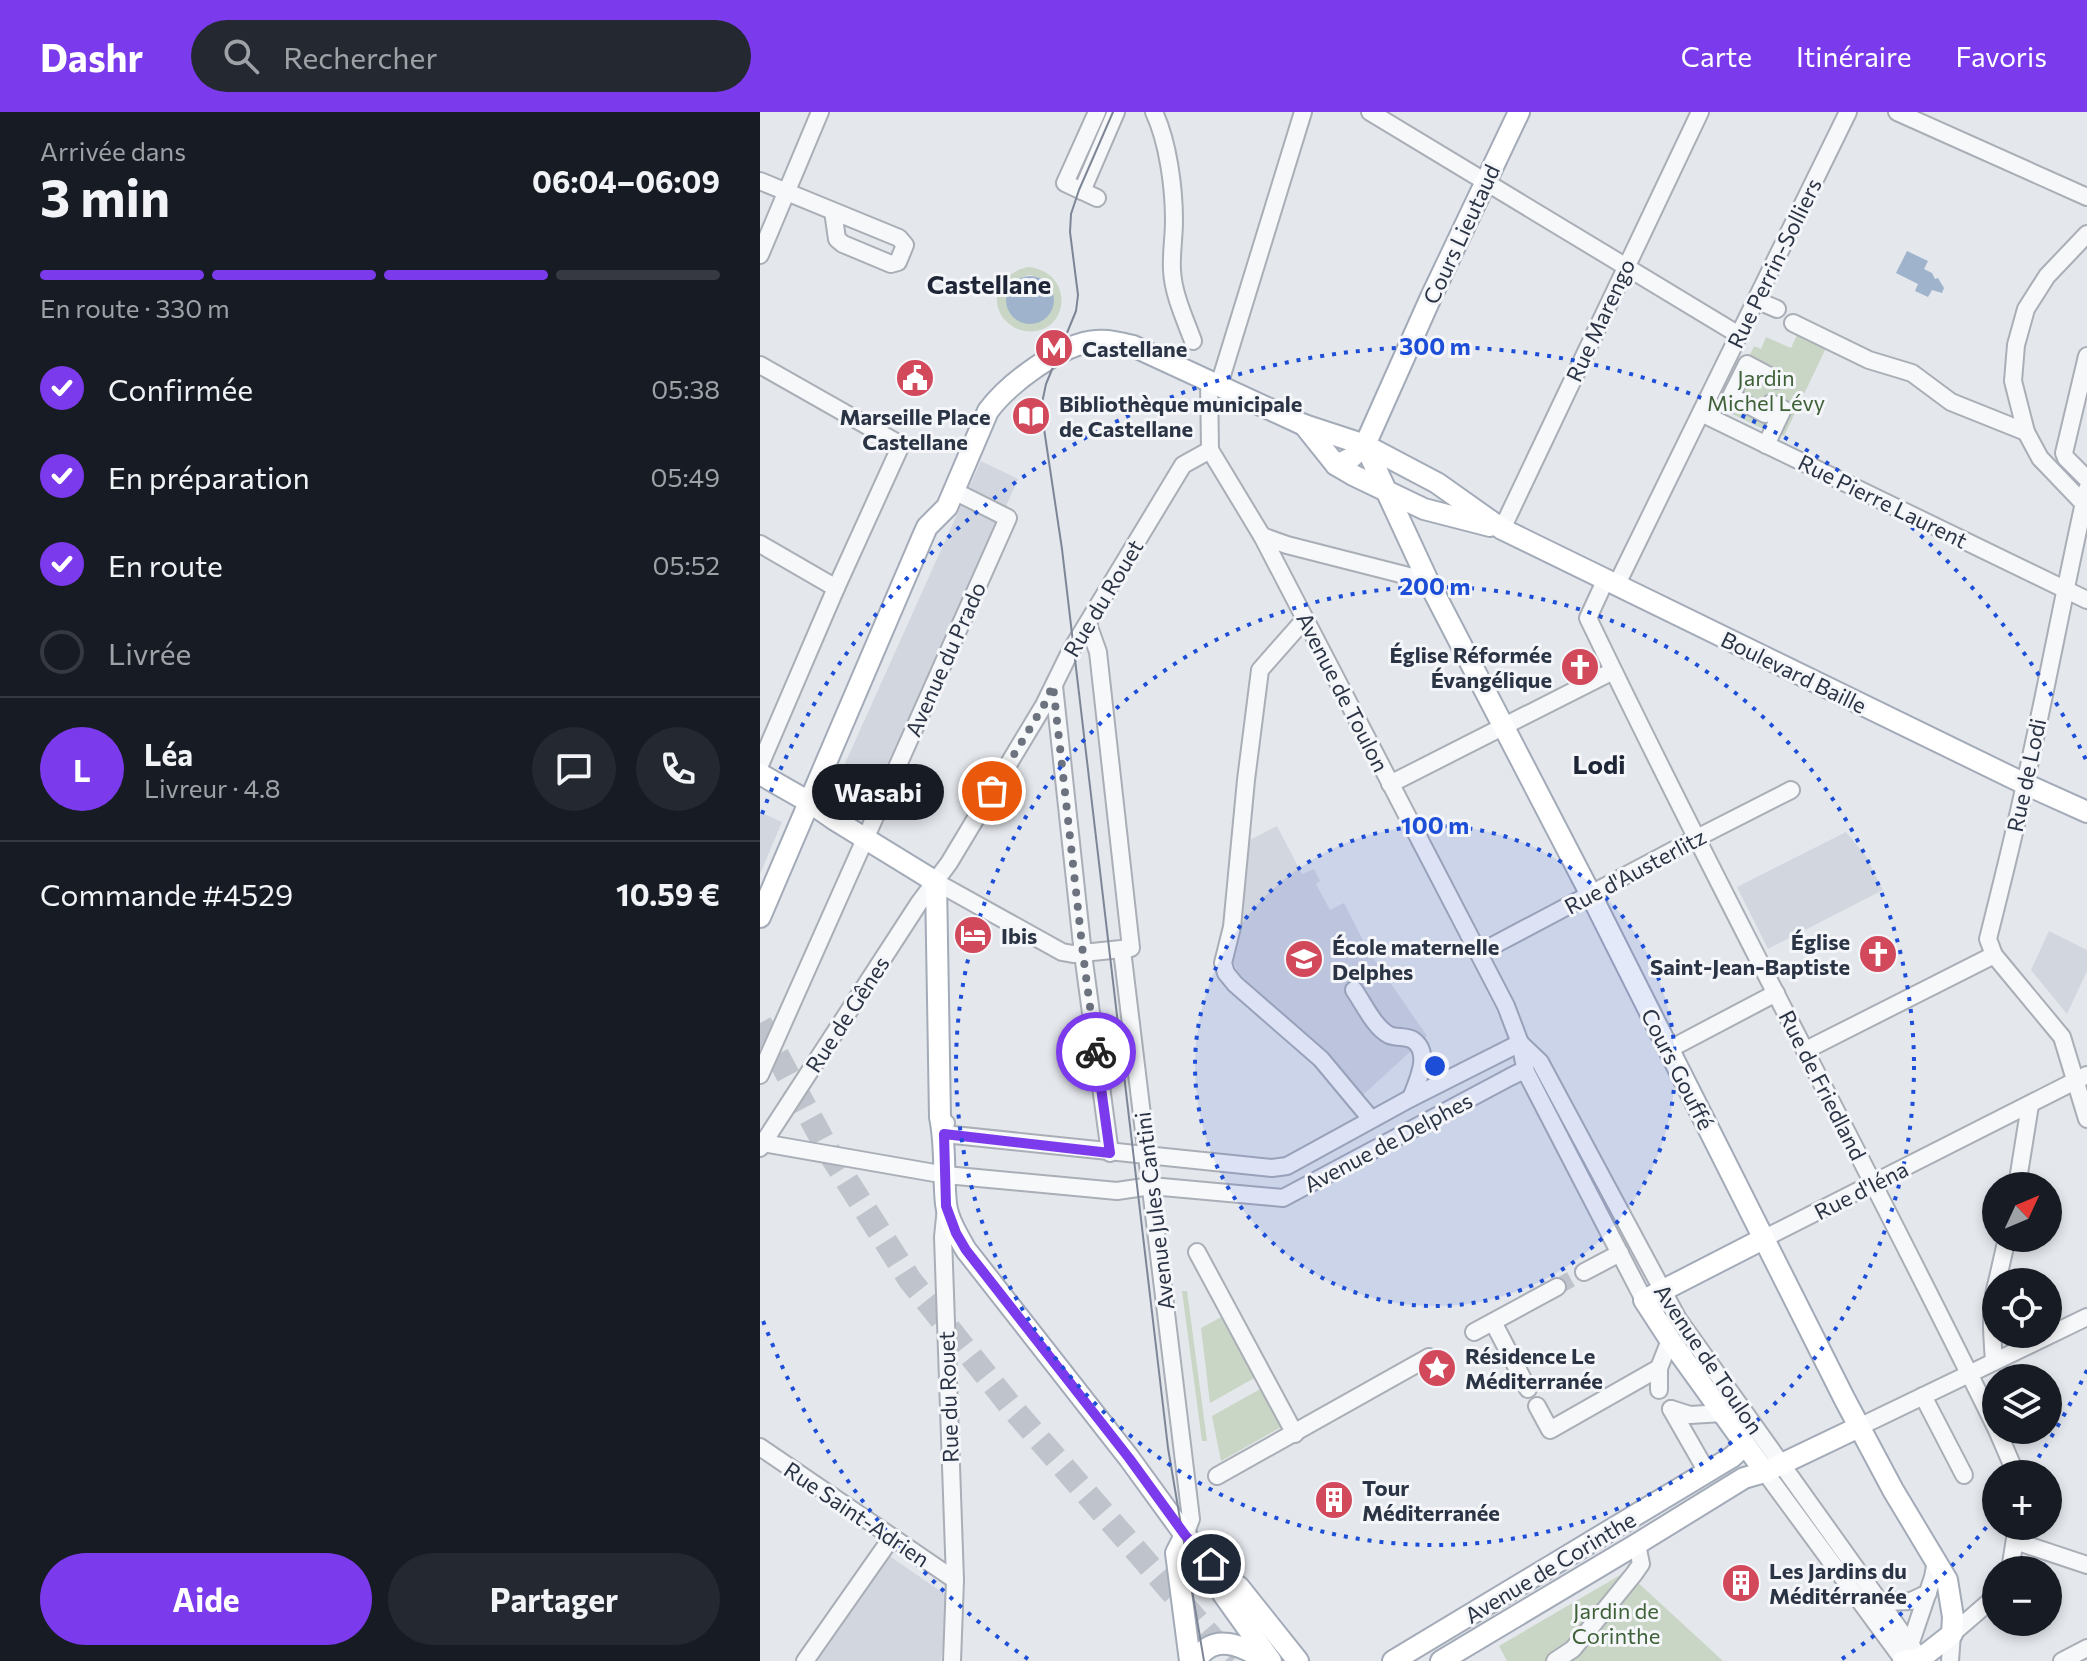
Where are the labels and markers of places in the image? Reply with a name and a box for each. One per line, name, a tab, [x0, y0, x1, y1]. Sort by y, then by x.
metro station icon: Castellane	[1033, 327, 1075, 369]
place label: Castellane	[1082, 335, 1187, 362]
public building icon: Marseille Place Castellane	[894, 357, 936, 399]
place label: Bibliothèque municipale de Castellane	[1059, 390, 1302, 442]
library icon: Bibliothèque municipale de Castellane	[1010, 395, 1052, 437]
place label: Marseille Place Castellane	[839, 403, 991, 455]
place label: Église Réformée Évangélique	[1389, 641, 1552, 693]
church icon: Église Réformée Évangélique	[1559, 646, 1601, 688]
pin	[958, 757, 1026, 825]
callout: Wasabi	[812, 763, 944, 819]
hotel icon: Ibis	[952, 914, 994, 956]
place label: Ibis	[1001, 922, 1037, 949]
place label: Église Saint-Jean-Baptiste	[1650, 928, 1850, 980]
place label: École maternelle Delphes	[1332, 933, 1499, 985]
church icon: Église Saint-Jean-Baptiste	[1857, 933, 1899, 975]
school or university icon: École maternelle Delphes	[1283, 938, 1325, 980]
centre of rings	[1421, 1052, 1449, 1080]
place label: Résidence Le Méditerranée	[1465, 1342, 1603, 1394]
place icon: Résidence Le Méditerranée	[1416, 1347, 1458, 1389]
place label: Tour Méditerranée	[1362, 1474, 1500, 1526]
building icon: Tour Méditerranée	[1313, 1479, 1355, 1521]
pin	[1177, 1530, 1245, 1598]
place label: Les Jardins du Méditérranée	[1769, 1557, 1907, 1609]
building icon: Les Jardins du Méditérranée	[1720, 1562, 1762, 1604]

